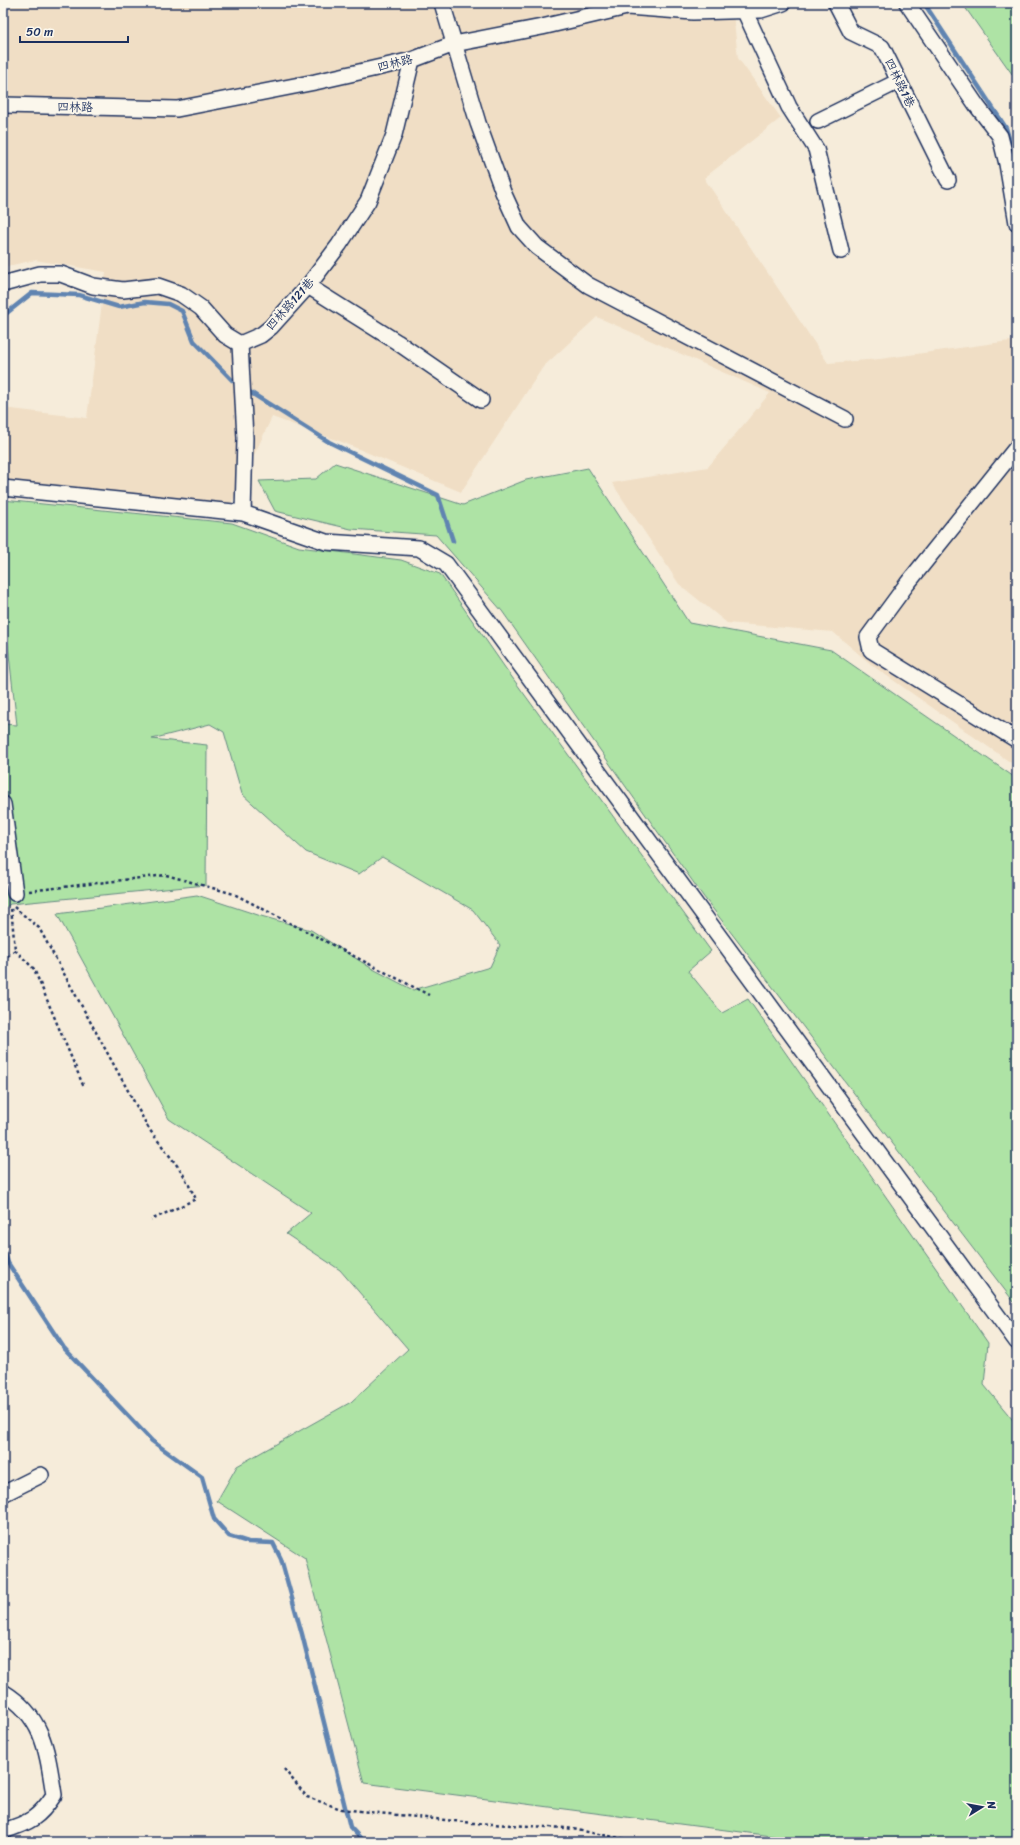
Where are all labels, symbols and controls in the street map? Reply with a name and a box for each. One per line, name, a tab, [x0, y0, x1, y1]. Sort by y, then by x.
scale bar	[20, 18, 128, 44]
text: 50 m	[26, 21, 53, 43]
street label: 四林路	[375, 48, 415, 78]
street label: 四林路1巷	[878, 54, 922, 112]
street label: 四林路	[57, 96, 93, 118]
street label: 四林路121巷	[260, 272, 320, 336]
north arrow	[962, 1787, 1002, 1827]
text: N	[981, 1799, 1001, 1811]

